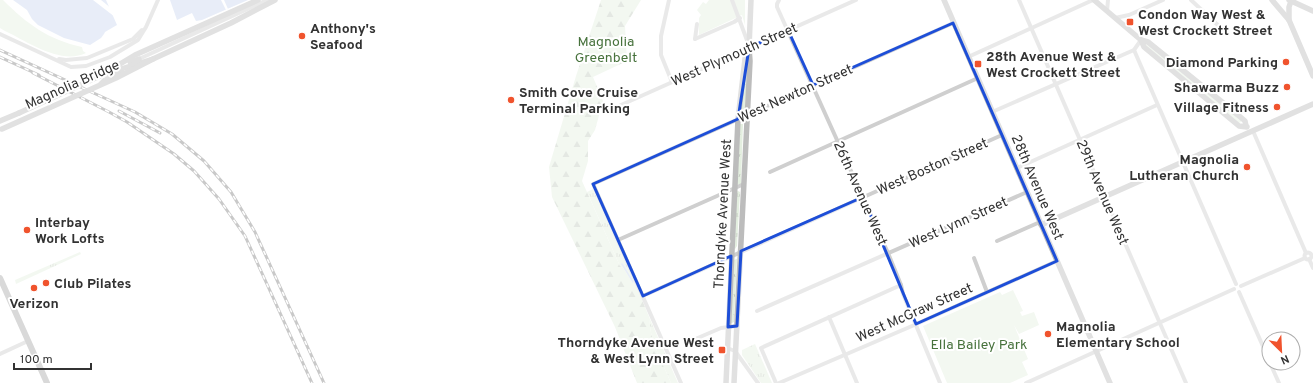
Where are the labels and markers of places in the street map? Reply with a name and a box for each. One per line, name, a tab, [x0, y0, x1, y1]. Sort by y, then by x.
place label: Condon Way West & West Crockett Street	[1138, 7, 1273, 40]
marker: Condon Way West & West Crockett Street	[1125, 17, 1135, 27]
place label: Anthony's Seafood	[310, 21, 376, 54]
marker: Anthony's Seafood	[297, 31, 307, 41]
place label: 28th Avenue West & West Crockett Street	[986, 49, 1121, 82]
place label: Diamond Parking	[1166, 55, 1278, 72]
marker: Diamond Parking	[1281, 57, 1291, 67]
marker: 28th Avenue West & West Crockett Street	[973, 59, 983, 69]
place label: Shawarma Buzz	[1174, 80, 1279, 97]
marker: Shawarma Buzz	[1282, 82, 1292, 92]
place label: Smith Cove Cruise Terminal Parking	[519, 85, 638, 118]
marker: Smith Cove Cruise Terminal Parking	[506, 95, 516, 105]
place label: Village Fitness	[1173, 100, 1269, 117]
marker: Village Fitness	[1272, 102, 1282, 112]
place label: Magnolia Lutheran Church	[1129, 152, 1239, 185]
marker: Magnolia Lutheran Church	[1242, 162, 1252, 172]
place label: Interbay Work Lofts	[35, 215, 105, 248]
marker: Interbay Work Lofts	[22, 225, 32, 235]
place label: Club Pilates	[54, 276, 132, 293]
marker: Club Pilates	[41, 278, 51, 288]
marker: Verizon	[29, 283, 39, 293]
place label: Verizon	[9, 296, 59, 313]
place label: Magnolia Elementary School	[1056, 319, 1180, 352]
marker: Magnolia Elementary School	[1043, 329, 1053, 339]
place label: Thorndyke Avenue West & West Lynn Street	[558, 335, 714, 368]
marker: Thorndyke Avenue West & West Lynn Street	[717, 345, 727, 355]

